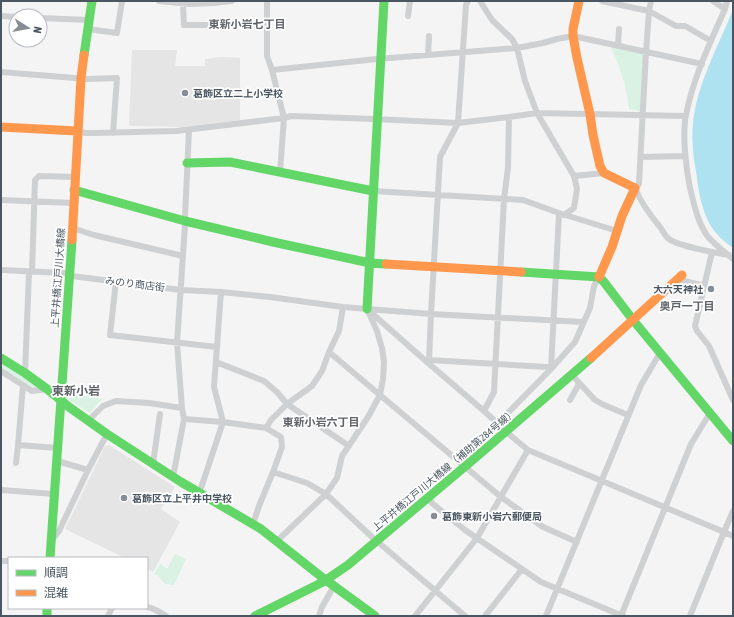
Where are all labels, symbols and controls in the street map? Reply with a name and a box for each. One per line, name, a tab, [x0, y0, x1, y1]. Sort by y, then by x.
north arrow	[8, 8, 48, 48]
district label: 東新小岩七丁目	[209, 18, 286, 30]
text: N	[31, 26, 44, 34]
marker: 葛飾区立二上小学校	[180, 88, 190, 98]
place label: 葛飾区立二上小学校	[193, 88, 283, 99]
street label: 上平井橋江戸川大橋線	[49, 228, 67, 328]
street label: みのり商店街	[105, 275, 165, 293]
place label: 大六天神社	[653, 284, 704, 295]
marker: 大六天神社	[706, 284, 716, 294]
district label: 奥戸一丁目	[660, 300, 715, 312]
district label: 東新小岩	[52, 384, 100, 398]
street label: 上平井橋江戸川大橋線（補助第284号線）	[370, 407, 518, 533]
district label: 東新小岩六丁目	[283, 416, 360, 428]
marker: 葛飾区立上平井中学校	[119, 493, 129, 503]
place label: 葛飾区立上平井中学校	[132, 493, 232, 504]
marker: 葛飾東新小岩六郵便局	[429, 511, 439, 521]
place label: 葛飾東新小岩六郵便局	[442, 511, 542, 522]
legend	[8, 557, 148, 609]
text: 順調	[44, 566, 68, 580]
text: 混雑	[44, 586, 68, 600]

